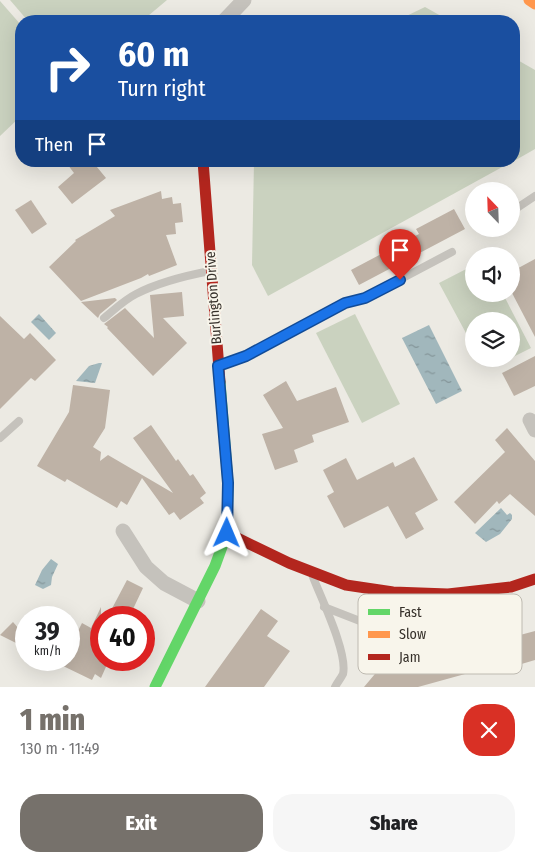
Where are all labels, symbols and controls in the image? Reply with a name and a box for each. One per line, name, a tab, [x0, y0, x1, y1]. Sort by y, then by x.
text: 60 m	[118, 33, 189, 75]
icon: right	[35, 35, 100, 100]
text: Turn right	[118, 75, 206, 102]
icon: arrive	[83, 130, 111, 158]
text: Then	[35, 133, 73, 156]
north arrow	[465, 182, 520, 238]
map controls	[465, 182, 520, 367]
pin	[379, 229, 421, 280]
icon: arrive	[386, 236, 414, 264]
button: sound	[465, 247, 520, 302]
street label: Burlington Drive	[202, 251, 225, 345]
button: layers	[465, 312, 520, 367]
position arrow	[200, 506, 252, 558]
legend	[358, 594, 522, 674]
text: Fast	[399, 604, 422, 621]
speed limit sign: 40	[90, 606, 155, 671]
text: 39	[35, 617, 60, 647]
text: Slow	[399, 626, 426, 643]
text: km/h	[34, 644, 61, 658]
text: Jam	[399, 649, 420, 666]
text: 1 min	[20, 702, 85, 738]
button: close	[463, 704, 515, 756]
text: 130 m · 11:49	[20, 739, 100, 758]
button: Exit	[20, 794, 263, 852]
button: Share	[273, 794, 515, 852]

